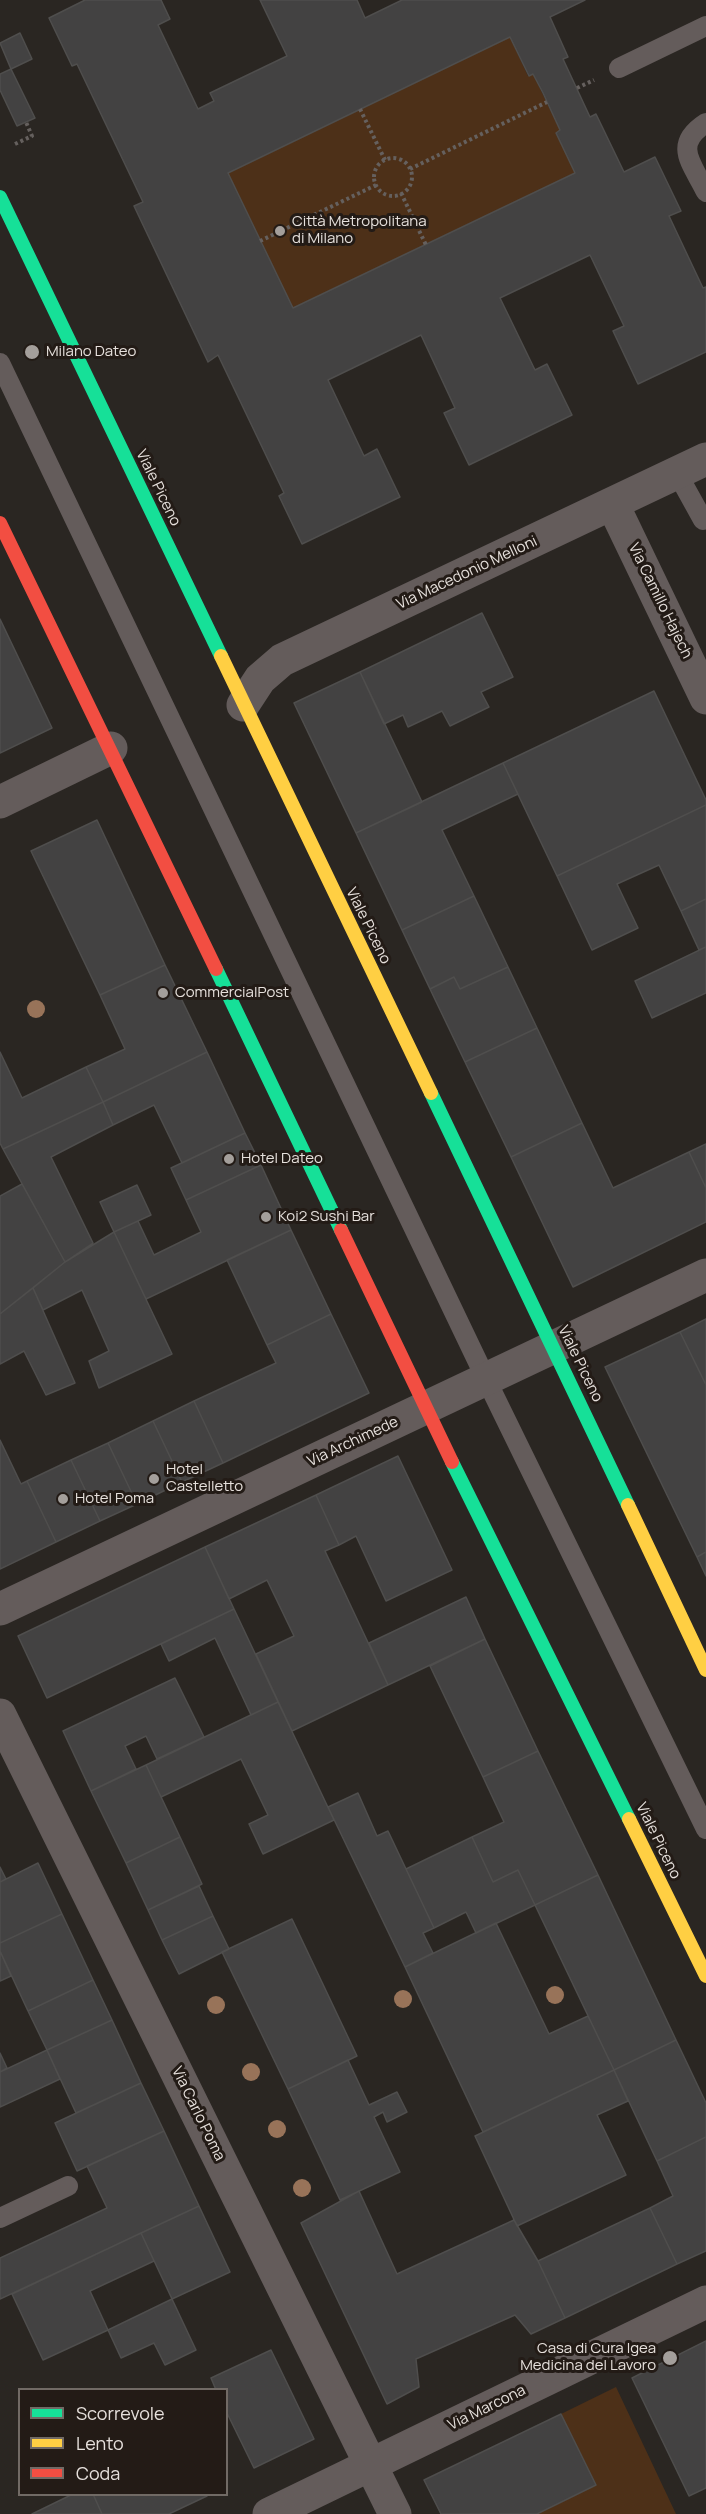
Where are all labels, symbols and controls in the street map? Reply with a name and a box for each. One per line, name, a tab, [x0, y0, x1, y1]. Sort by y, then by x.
place label: Città Metropolitana di Milano	[292, 213, 427, 248]
marker: Città Metropolitana di Milano	[273, 224, 287, 238]
marker: Milano Dateo	[23, 343, 41, 361]
place label: Milano Dateo	[46, 343, 136, 361]
street label: Viale Piceno	[132, 447, 184, 529]
street label: Via Macedonio Melloni	[394, 532, 540, 614]
street label: Via Camillo Hajech	[624, 540, 696, 662]
street label: Viale Piceno	[342, 885, 394, 967]
place label: CommercialPost	[175, 984, 289, 1002]
marker: CommercialPost	[156, 986, 170, 1000]
place label: Hotel Dateo	[241, 1150, 323, 1168]
marker: Hotel Dateo	[222, 1152, 236, 1166]
place label: Koi2 Sushi Bar	[278, 1208, 375, 1226]
marker: Koi2 Sushi Bar	[259, 1210, 273, 1224]
street label: Viale Piceno	[554, 1323, 606, 1405]
street label: Via Archimede	[305, 1413, 401, 1471]
place label: Hotel Castelletto	[166, 1461, 243, 1496]
marker: Hotel Castelletto	[147, 1472, 161, 1486]
place label: Hotel Poma	[75, 1490, 154, 1508]
marker: Hotel Poma	[56, 1492, 70, 1506]
street label: Viale Piceno	[632, 1800, 684, 1882]
street label: Via Carlo Poma	[167, 2064, 229, 2164]
place label: Casa di Cura Igea Medicina del Lavoro	[520, 2340, 656, 2375]
marker: Casa di Cura Igea Medicina del Lavoro	[661, 2349, 679, 2367]
street label: Via Marcona	[445, 2382, 529, 2434]
legend	[18, 2388, 228, 2496]
text: Scorrevole	[76, 2401, 165, 2425]
text: Lento	[76, 2431, 124, 2455]
text: Coda	[76, 2461, 120, 2485]

